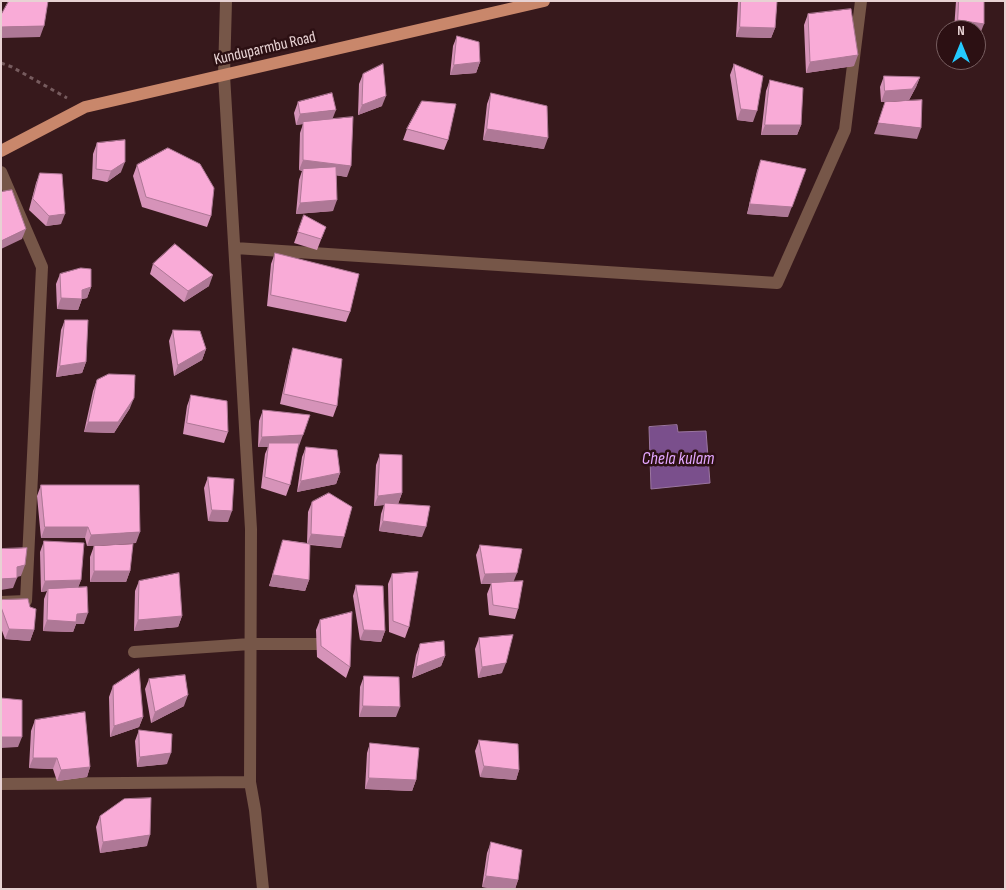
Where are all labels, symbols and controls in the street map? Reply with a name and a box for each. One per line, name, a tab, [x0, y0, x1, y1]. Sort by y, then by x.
north arrow	[936, 20, 986, 70]
text: N	[957, 22, 965, 39]
street label: Kunduparmbu Road	[212, 28, 318, 70]
water label: Chela kulam	[642, 448, 714, 470]

